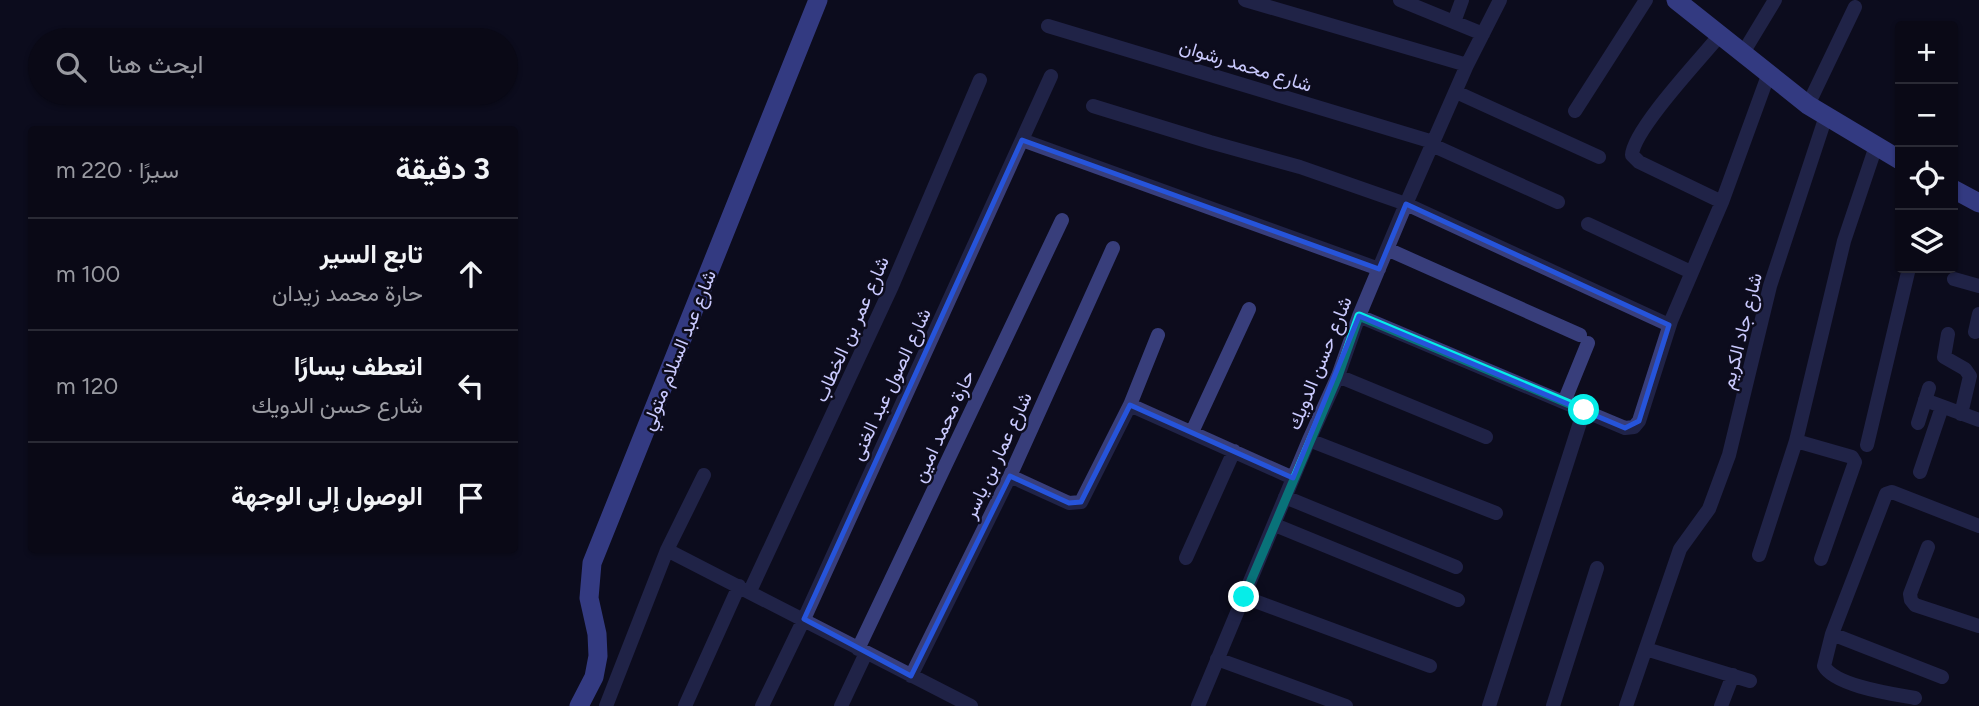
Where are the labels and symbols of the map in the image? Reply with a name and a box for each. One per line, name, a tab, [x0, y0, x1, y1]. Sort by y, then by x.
street label: شارع محمد رشوان	[1176, 34, 1315, 98]
street label: شارع عمر بن الخطاب	[809, 253, 895, 406]
street label: شارع عبد السلام متولي	[636, 267, 725, 435]
street label: شارع جاد الكريم	[1716, 270, 1768, 392]
street label: شارع حسن الدويك	[1282, 293, 1358, 434]
street label: شارع الصول عبد الغنى	[845, 304, 937, 464]
street label: حارة محمد امين	[907, 367, 979, 486]
street label: شارع عمار بن ياسر	[958, 388, 1038, 524]
route start	[1568, 394, 1599, 425]
route end	[1228, 581, 1259, 612]

